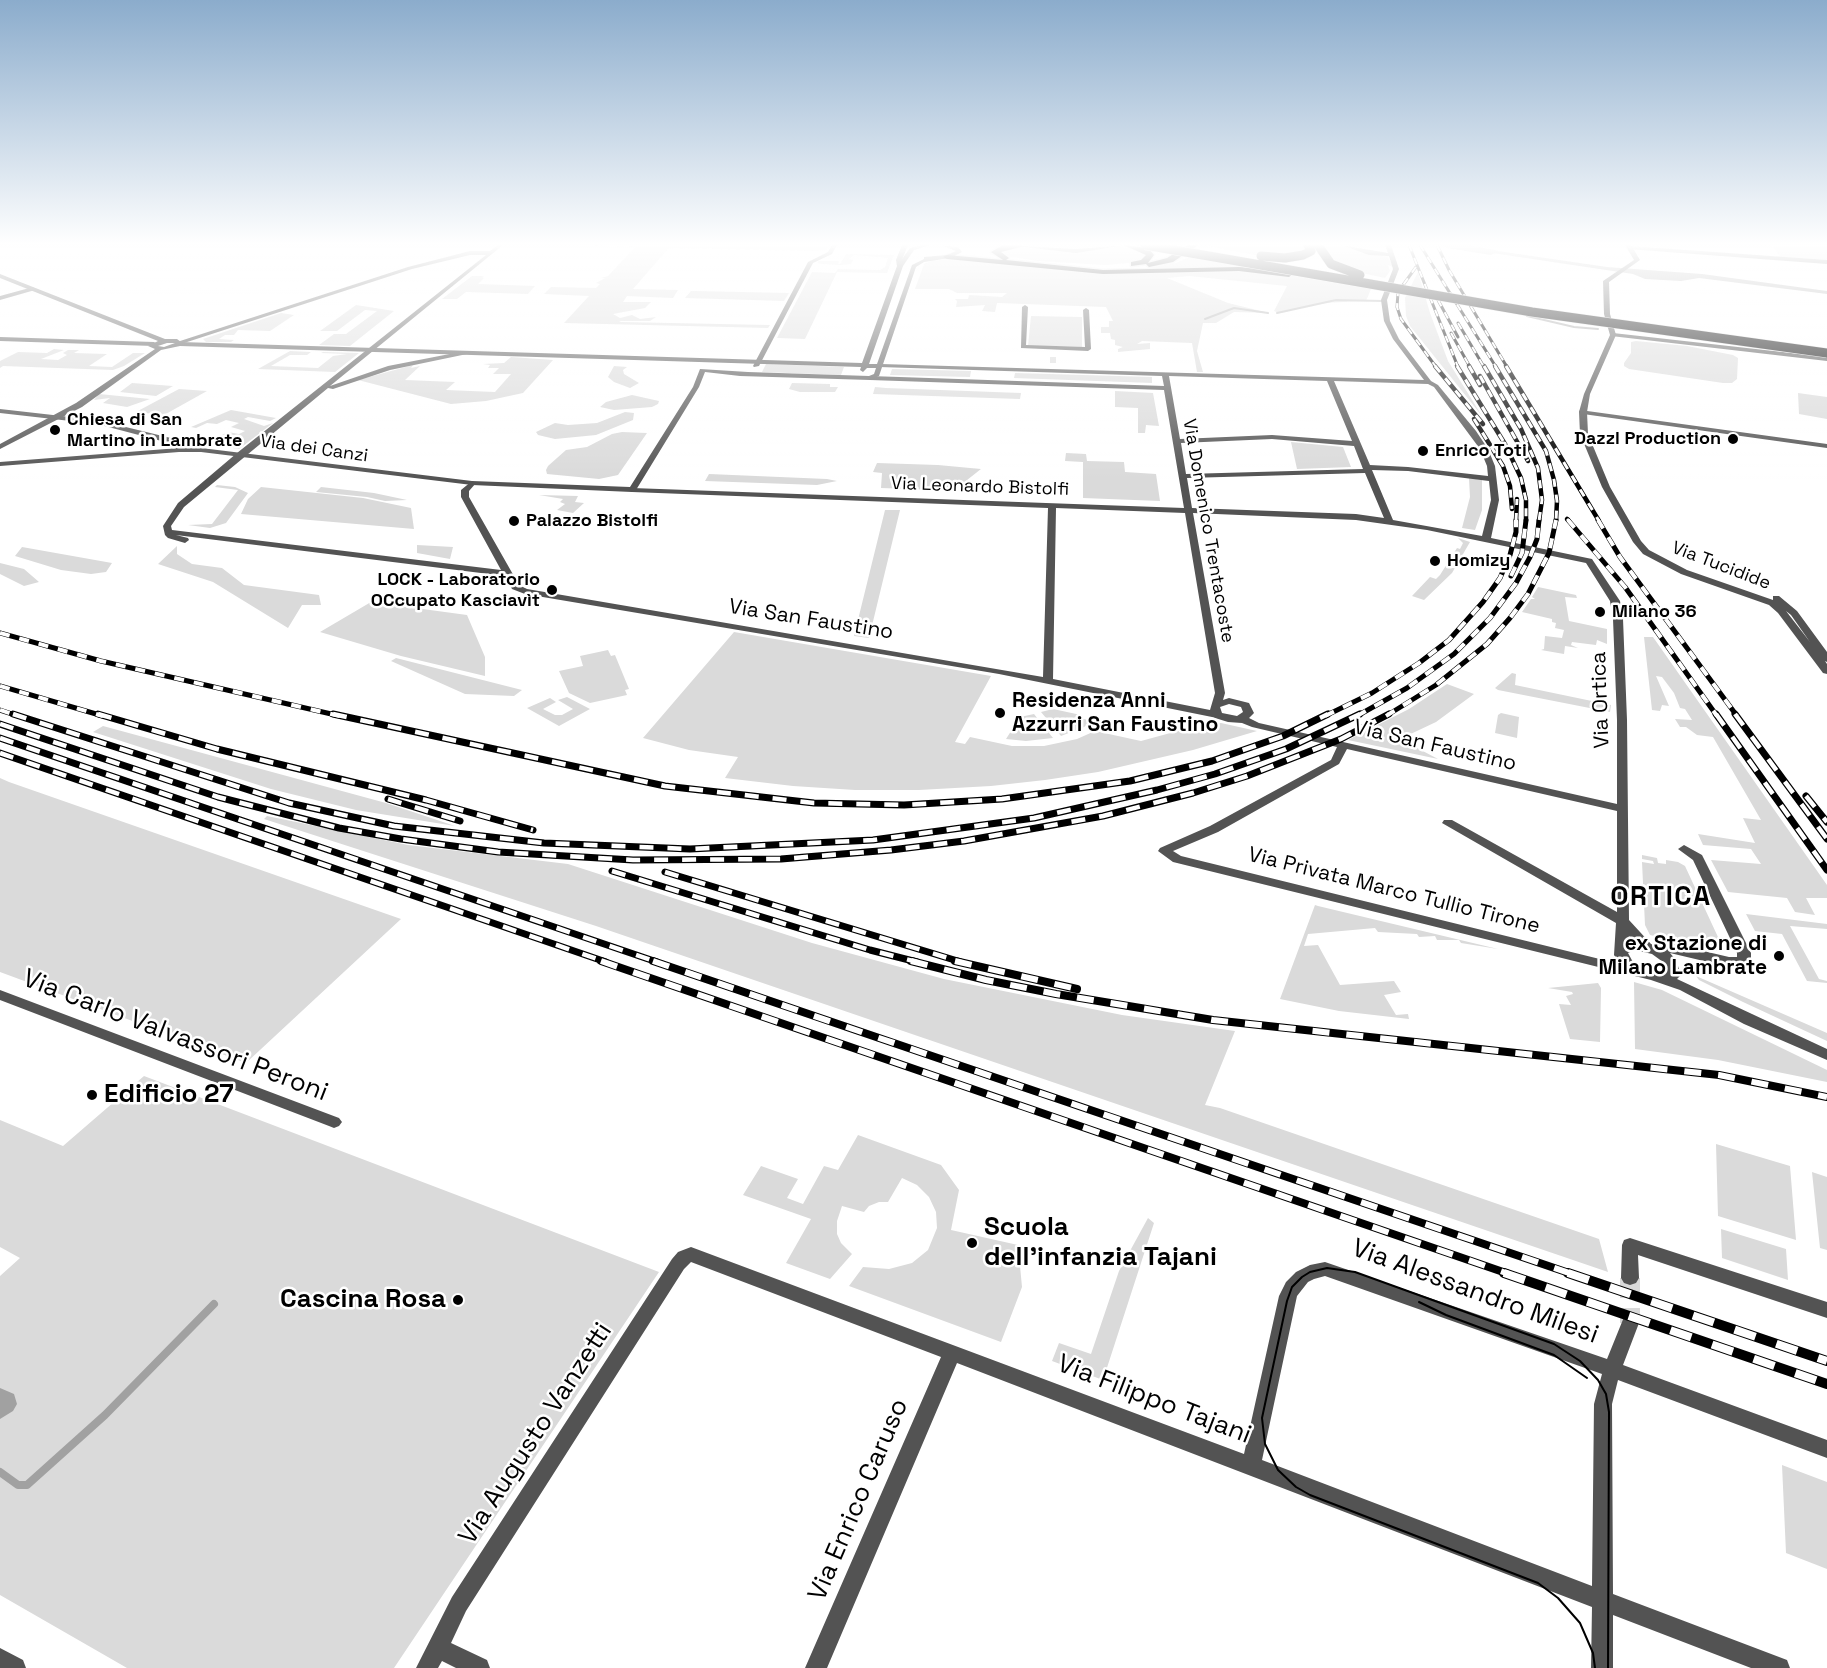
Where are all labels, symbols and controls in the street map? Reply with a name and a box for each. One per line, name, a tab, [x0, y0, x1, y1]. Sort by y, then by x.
place label: Chiesa di San Martino in Lambrate	[67, 409, 242, 452]
street label: Via Domenico Trentacoste	[1178, 417, 1238, 645]
marker: Chiesa di San Martino in Lambrate	[48, 423, 62, 437]
place label: Dazzl Production	[1574, 428, 1721, 450]
street label: Via dei Canzi	[259, 431, 369, 467]
marker: Dazzl Production	[1726, 432, 1740, 446]
place label: Enrico Toti	[1435, 440, 1527, 462]
marker: Enrico Toti	[1416, 444, 1430, 458]
street label: Via Leonardo Bistolfi	[891, 473, 1069, 501]
place label: Palazzo Bistolfi	[526, 510, 658, 532]
marker: Palazzo Bistolfi	[507, 514, 521, 528]
street label: Via Tucidide	[1669, 537, 1773, 595]
place label: Homizy	[1447, 550, 1510, 572]
marker: Homizy	[1428, 554, 1442, 568]
place label: LOCK - Laboratorio OCcupato Kasciavìt	[371, 569, 540, 612]
marker: LOCK - Laboratorio OCcupato Kasciavìt	[545, 583, 559, 597]
street label: Via San Faustino	[727, 595, 895, 645]
place label: Milano 36	[1612, 601, 1697, 623]
marker: Milano 36	[1593, 605, 1607, 619]
street label: Via Ortica	[1587, 651, 1615, 749]
place label: Residenza Anni Azzurri San Faustino	[1012, 688, 1218, 738]
marker: Residenza Anni Azzurri San Faustino	[993, 706, 1007, 720]
street label: Via San Faustino	[1351, 715, 1519, 777]
street label: Via Privata Marco Tullio Tirone	[1245, 842, 1543, 940]
district label: ORTICA	[1610, 882, 1712, 914]
place label: ex Stazione di Milano Lambrate	[1598, 931, 1767, 981]
marker: ex Stazione di Milano Lambrate	[1772, 949, 1786, 963]
street label: Via Carlo Valvassori Peroni	[18, 963, 332, 1109]
place label: Edificio 27	[104, 1079, 234, 1111]
marker: Edificio 27	[85, 1088, 99, 1102]
place label: Scuola dell'infanzia Tajani	[984, 1212, 1217, 1274]
street label: Via Alessandro Milesi	[1348, 1233, 1602, 1351]
marker: Scuola dell'infanzia Tajani	[965, 1236, 979, 1250]
place label: Cascina Rosa	[280, 1284, 446, 1316]
marker: Cascina Rosa	[451, 1293, 465, 1307]
street label: Via Augusto Vanzetti	[453, 1317, 619, 1551]
street label: Via Filippo Tajani	[1053, 1349, 1255, 1451]
street label: Via Enrico Caruso	[802, 1394, 916, 1606]

